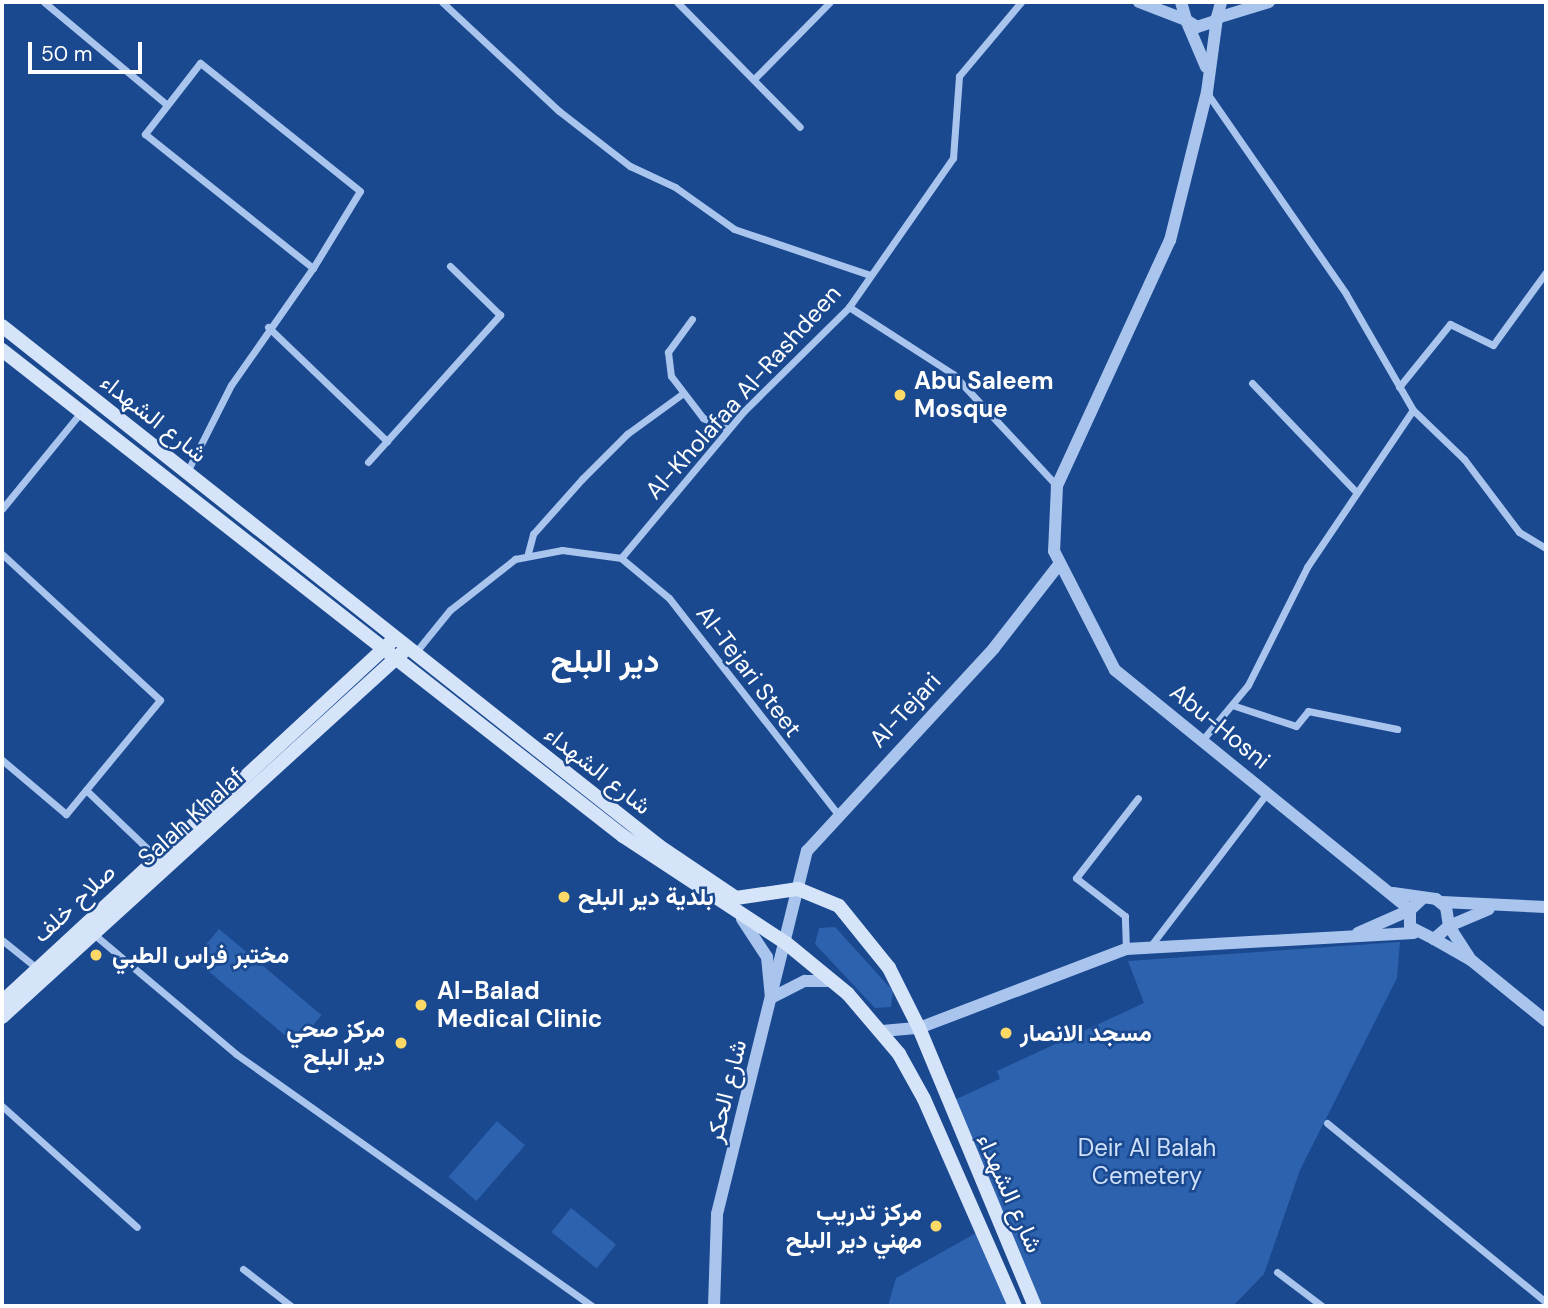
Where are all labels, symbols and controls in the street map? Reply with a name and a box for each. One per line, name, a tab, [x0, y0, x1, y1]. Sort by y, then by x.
scale bar	[32, 28, 145, 72]
text: 50 m	[41, 40, 92, 68]
street label: Al-Kholafaa Al-Rashdeen	[639, 279, 847, 505]
street label: شارع الشهداء	[95, 367, 213, 469]
place label: Abu Saleem Mosque	[914, 367, 1054, 423]
marker: Abu Saleem Mosque	[892, 387, 908, 403]
street label: Al-Tejari Steet	[690, 600, 808, 742]
district label: دير البلح	[550, 642, 660, 680]
street label: Al-Tejari	[863, 667, 947, 753]
street label: Abu-Hosni	[1164, 677, 1276, 775]
street label: شارع الشهداء	[539, 719, 657, 821]
street label: Salah Khalaf	[132, 762, 250, 872]
street label: صلاح خلف	[27, 857, 121, 949]
place label: بلدية دير البلح	[578, 883, 714, 911]
marker: بلدية دير البلح	[556, 889, 572, 905]
place label: مختبر فراس الطبي	[112, 941, 289, 969]
marker: مختبر فراس الطبي	[86, 945, 106, 965]
place label: Al-Balad Medical Clinic	[437, 977, 602, 1033]
marker: Al-Balad Medical Clinic	[411, 995, 431, 1015]
place label: مركز صحي دير البلح	[286, 1015, 385, 1071]
place label: مسجد الانصار	[1020, 1019, 1152, 1047]
marker: مسجد الانصار	[998, 1025, 1014, 1041]
marker: مركز صحي دير البلح	[391, 1033, 411, 1053]
street label: شارع الحكر	[699, 1037, 753, 1145]
street label: شارع الشهداء	[971, 1129, 1049, 1257]
park label: Deir Al Balah Cemetery	[1078, 1134, 1216, 1190]
place label: مركز تدريب مهني دير البلح	[786, 1198, 922, 1254]
marker: مركز تدريب مهني دير البلح	[928, 1218, 944, 1234]

